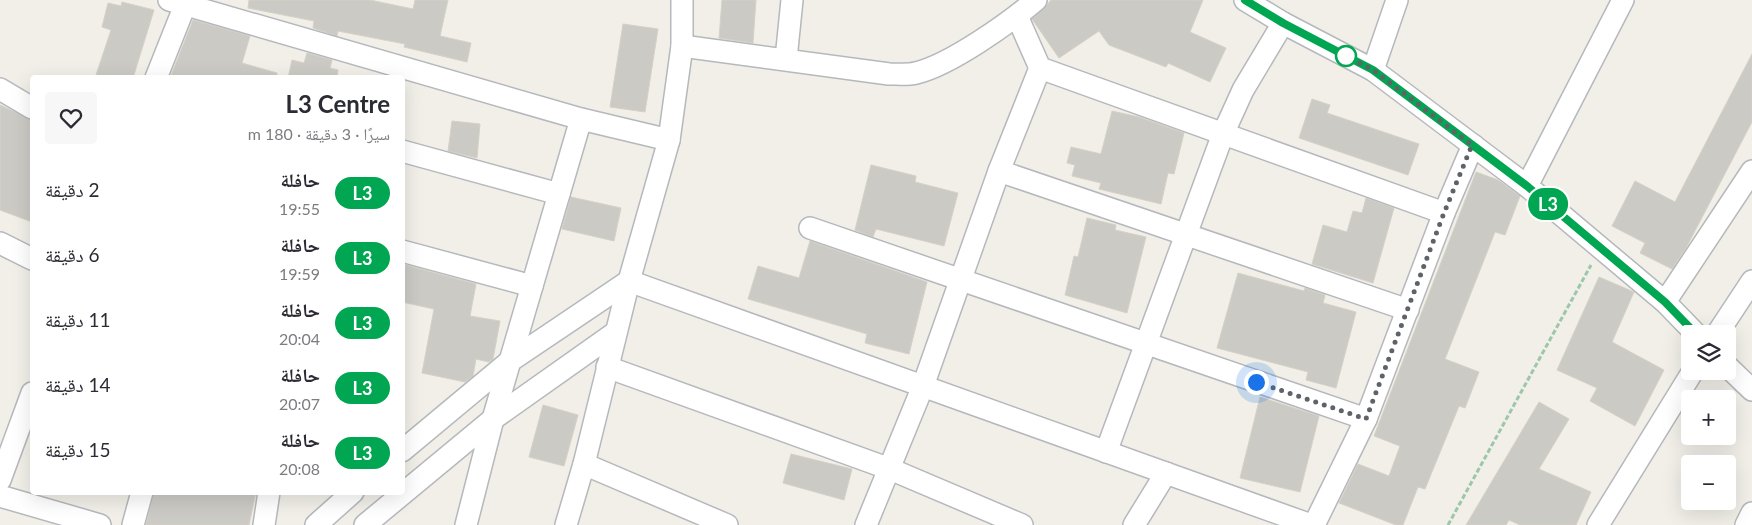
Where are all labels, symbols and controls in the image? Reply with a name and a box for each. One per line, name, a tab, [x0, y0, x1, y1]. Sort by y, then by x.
unlabelled marker	[1335, 45, 1357, 67]
text: L3 Centre	[286, 89, 390, 118]
button: heart	[45, 92, 97, 144]
text: سيرًا · 3 دقيقة · 180 m	[248, 124, 390, 143]
text: حافلة	[281, 168, 320, 191]
text: 2 دقيقة	[45, 178, 100, 201]
text: L3	[353, 182, 372, 204]
line badge: L3	[1526, 188, 1570, 220]
text: L3	[1538, 193, 1558, 215]
text: 19:55	[279, 199, 320, 218]
text: حافلة	[281, 233, 320, 256]
text: 6 دقيقة	[45, 243, 100, 266]
text: L3	[353, 247, 372, 269]
text: 19:59	[279, 264, 320, 283]
text: حافلة	[281, 298, 320, 321]
text: 11 دقيقة	[45, 308, 111, 331]
text: L3	[353, 312, 372, 334]
map controls	[1681, 325, 1736, 510]
button: layers	[1681, 325, 1736, 380]
text: 20:04	[279, 329, 320, 348]
text: حافلة	[281, 363, 320, 386]
your location	[1244, 370, 1269, 395]
text: 14 دقيقة	[45, 373, 111, 396]
text: L3	[353, 377, 372, 399]
button: +	[1681, 390, 1736, 445]
text: 20:07	[279, 394, 320, 413]
text: حافلة	[281, 428, 320, 451]
text: 15 دقيقة	[45, 438, 111, 461]
text: L3	[353, 442, 372, 464]
button: −	[1681, 455, 1736, 510]
text: 20:08	[279, 459, 320, 478]

